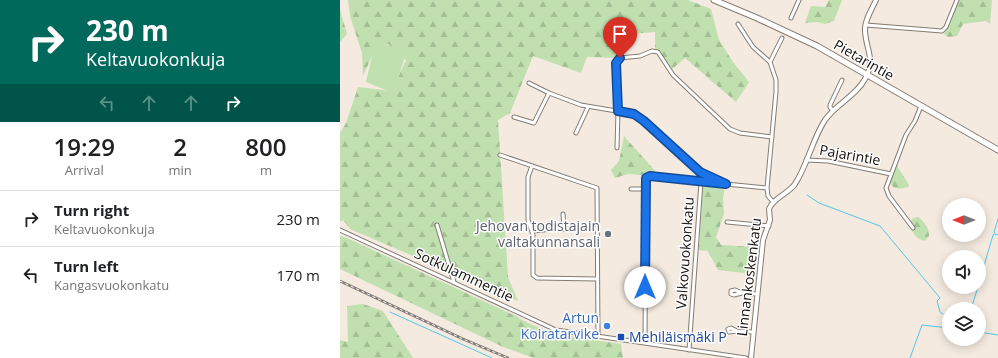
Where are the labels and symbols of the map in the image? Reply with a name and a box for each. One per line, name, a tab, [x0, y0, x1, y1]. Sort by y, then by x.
pin	[603, 17, 637, 58]
street label: Pietarintie	[831, 35, 898, 85]
street label: Pajarintie	[818, 140, 882, 169]
street label: Valkovuokonkatu	[671, 196, 698, 310]
north arrow	[942, 198, 986, 242]
place label: Jehovan todistajain valtakunnansali	[474, 216, 600, 251]
street label: Linnankoskenkatu	[732, 217, 765, 337]
marker: Jehovan todistajain valtakunnansali	[603, 229, 613, 239]
street label: Sotkulammentie	[412, 243, 517, 306]
position arrow	[624, 266, 666, 308]
place label: Artun Koiratarvike	[521, 308, 599, 343]
marker: Artun Koiratarvike	[602, 321, 612, 331]
place label: Mehiläismäki P	[629, 327, 727, 346]
marker: Mehiläismäki P	[616, 332, 626, 342]

